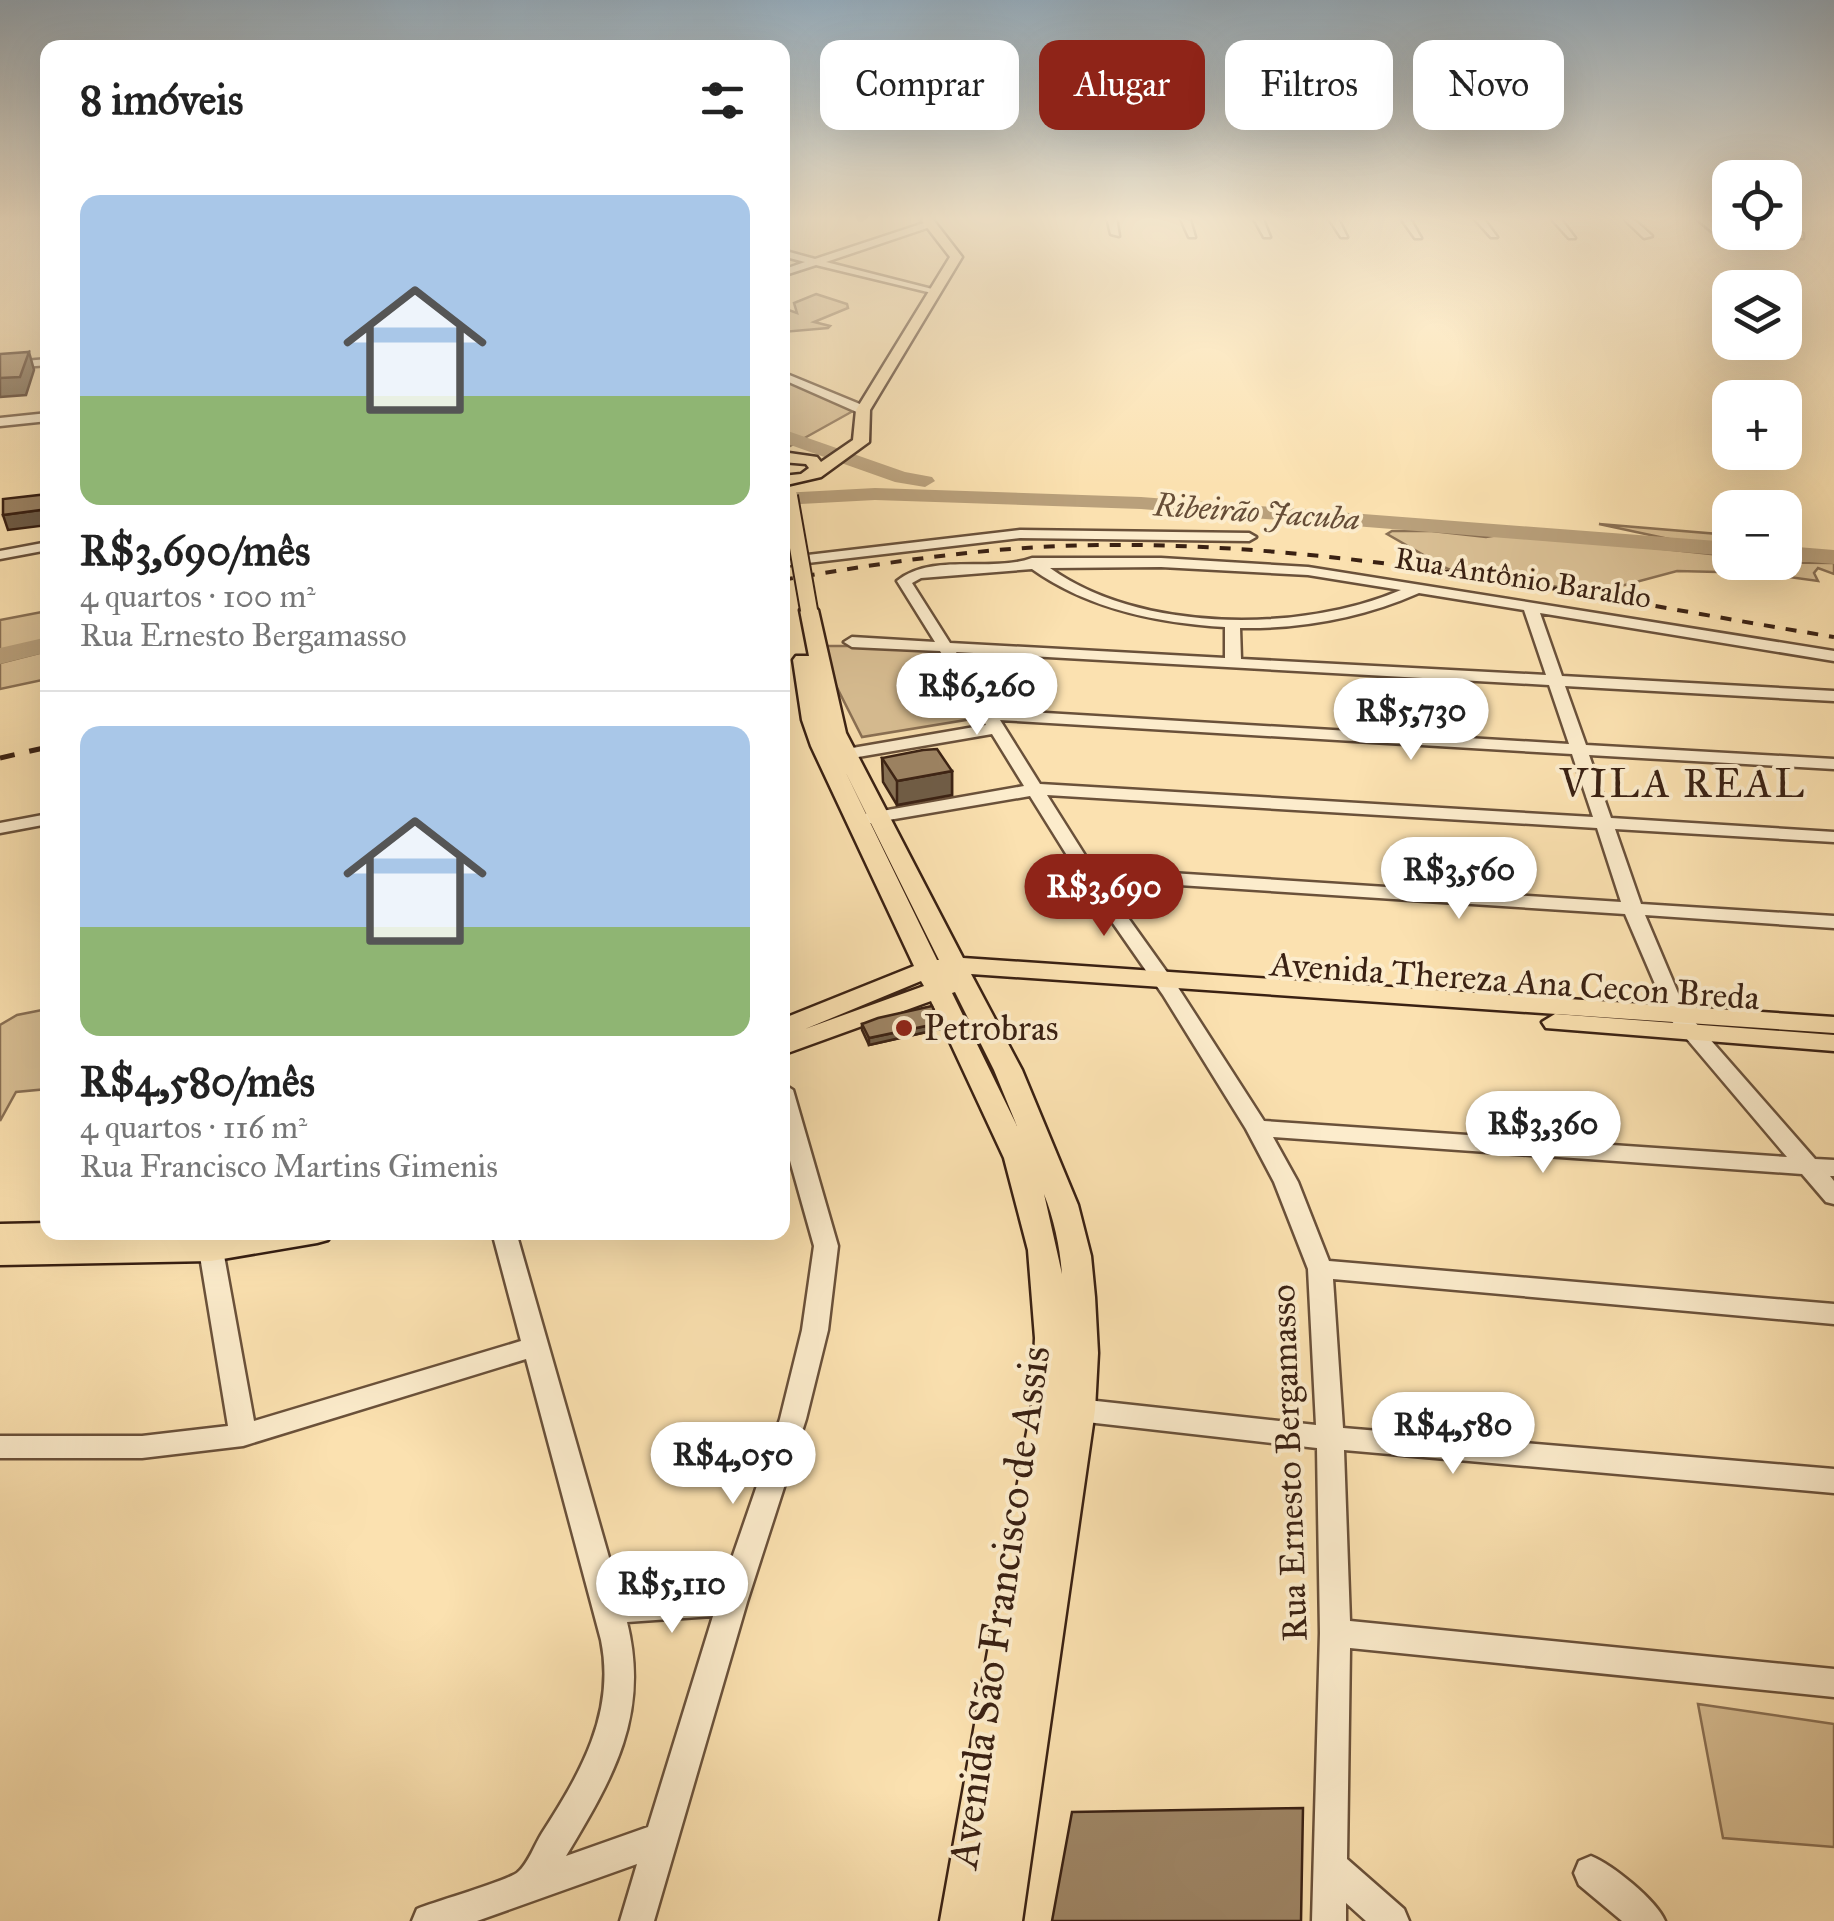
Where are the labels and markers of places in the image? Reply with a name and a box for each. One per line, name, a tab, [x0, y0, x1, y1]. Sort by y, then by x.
pin: R$6,260	[885, 653, 1069, 738]
pin: R$5,730	[1319, 678, 1503, 763]
pin: R$3,560	[1367, 837, 1551, 922]
pin: R$3,690	[1012, 854, 1196, 939]
place label: Petrobras	[924, 1007, 1059, 1050]
marker: Petrobras	[893, 1017, 915, 1039]
pin: R$3,360	[1451, 1091, 1635, 1176]
pin: R$4,580	[1361, 1392, 1545, 1477]
pin: R$4,050	[641, 1422, 825, 1507]
pin: R$5,110	[580, 1551, 764, 1636]

